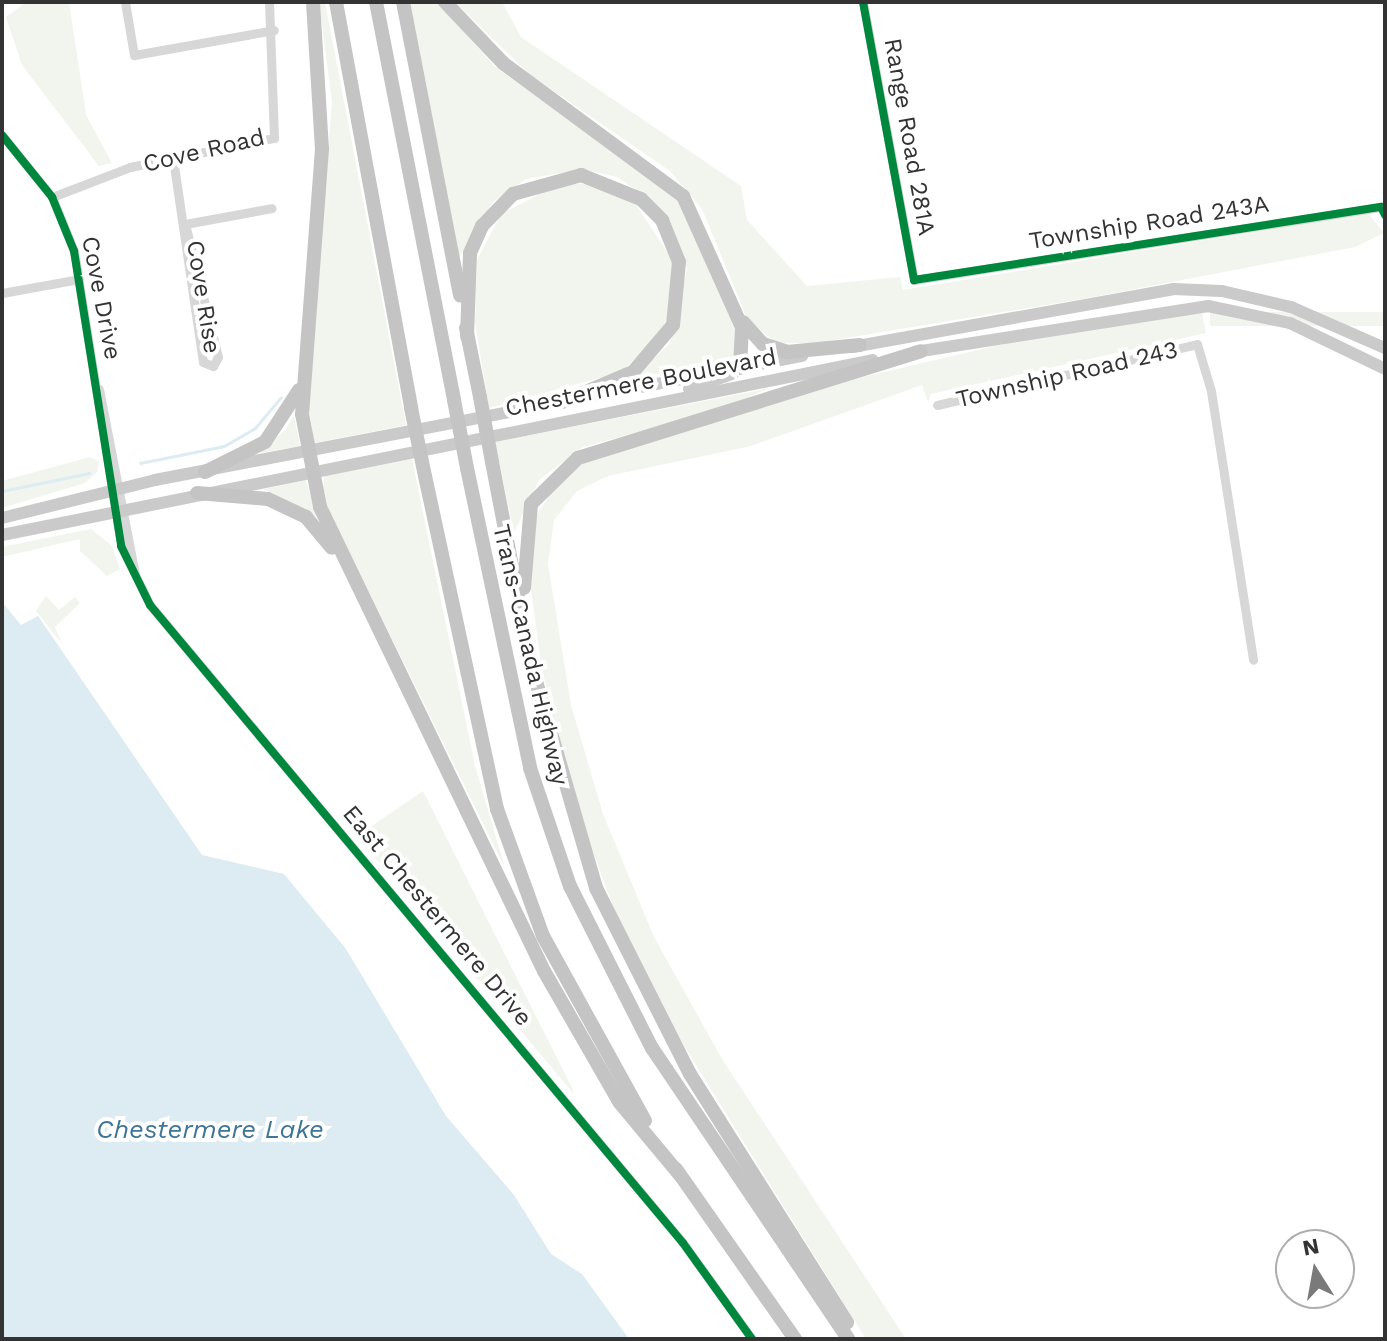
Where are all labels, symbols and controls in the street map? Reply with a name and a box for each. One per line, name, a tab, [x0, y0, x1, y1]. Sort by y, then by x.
street label: Range Road 281A	[877, 36, 941, 238]
street label: Cove Road	[140, 123, 268, 179]
street label: Township Road 243A	[1027, 190, 1271, 256]
street label: Cove Drive	[75, 234, 127, 362]
street label: Cove Rise	[180, 238, 226, 356]
street label: Township Road 243	[953, 335, 1181, 415]
street label: Chestermere Boulevard	[503, 343, 779, 423]
street label: Trans-Canada Highway	[486, 521, 574, 789]
street label: East Chestermere Drive	[336, 800, 538, 1032]
water label: Chestermere Lake	[96, 1114, 324, 1146]
north arrow	[1275, 1229, 1355, 1309]
text: N	[1300, 1233, 1321, 1261]

